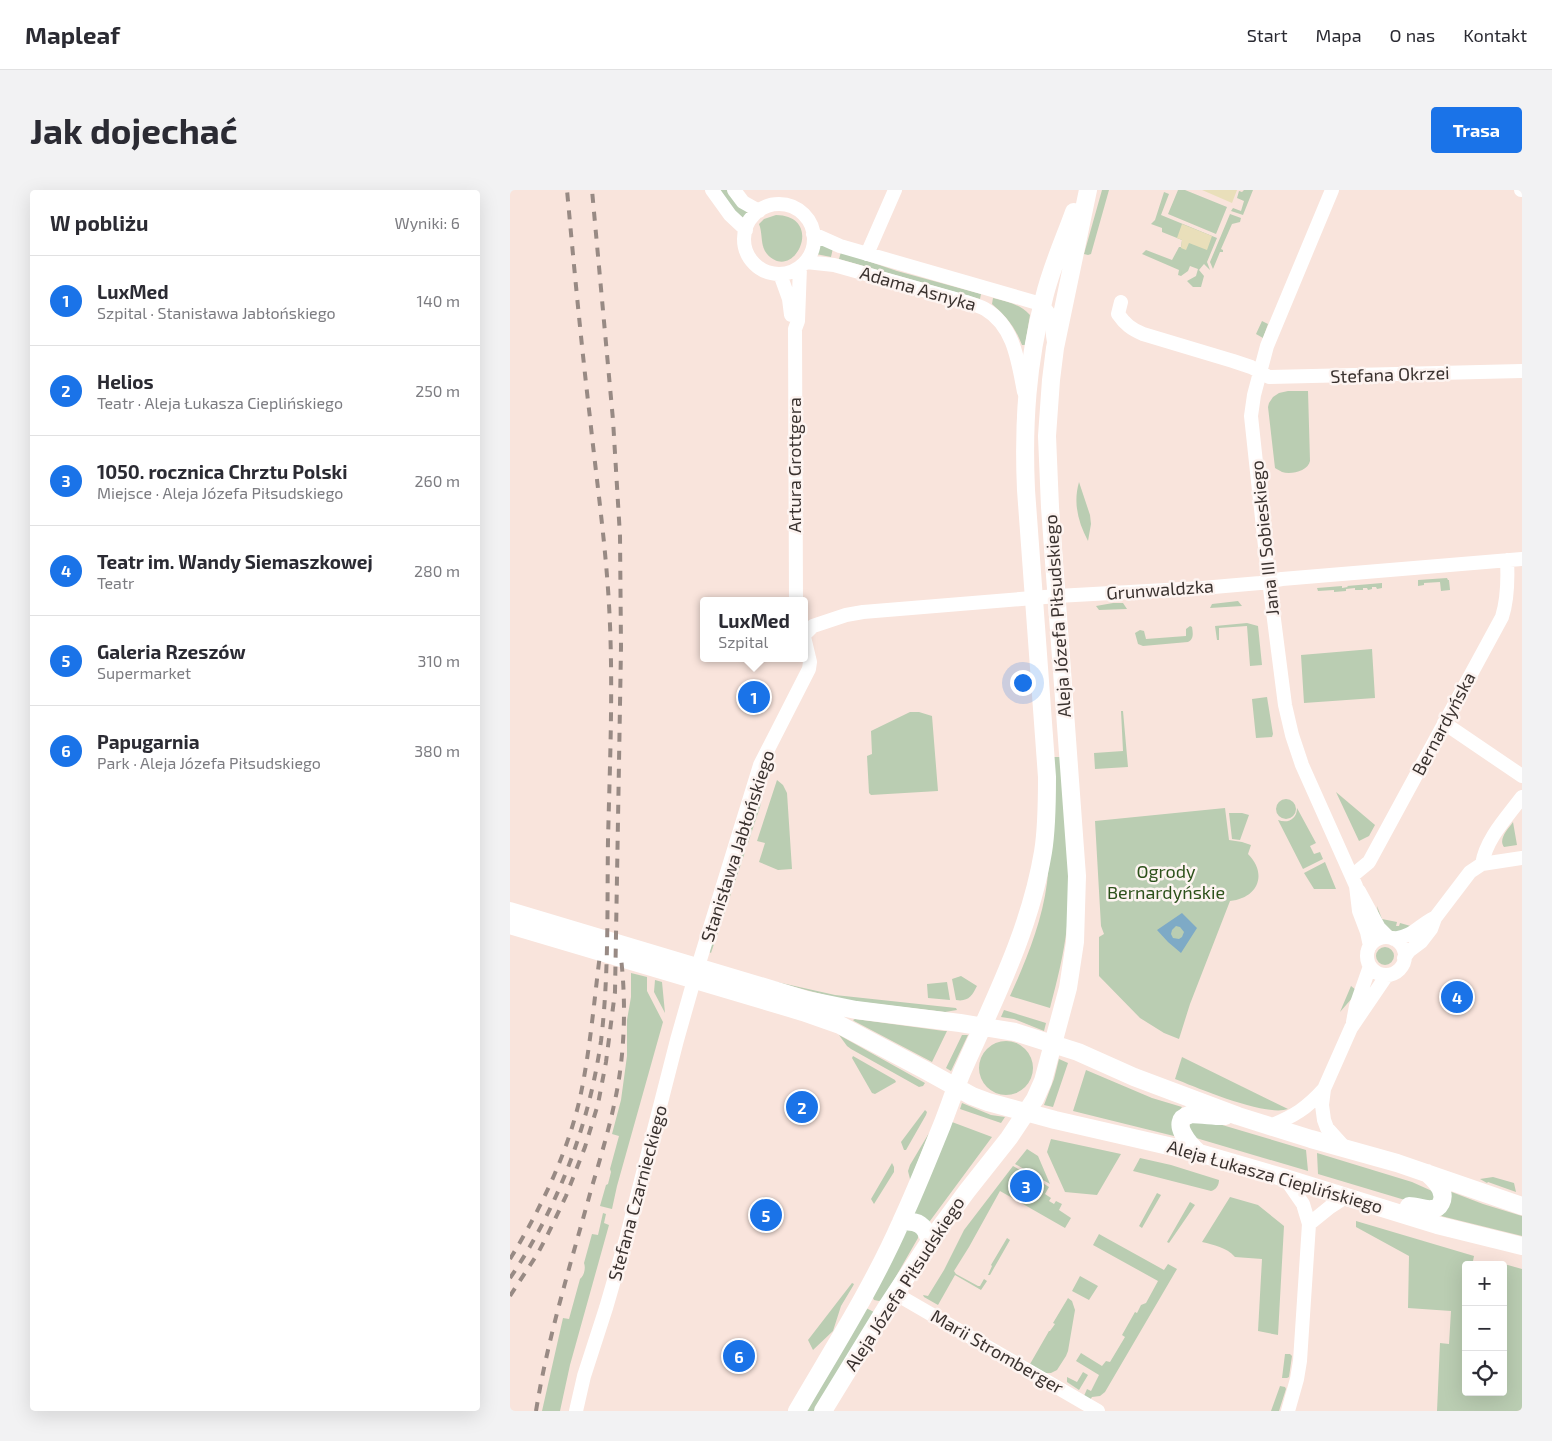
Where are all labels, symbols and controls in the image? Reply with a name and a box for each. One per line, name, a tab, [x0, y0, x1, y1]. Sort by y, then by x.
text: Mapleaf	[25, 20, 120, 49]
text: Start	[1247, 24, 1288, 46]
text: Mapa	[1316, 24, 1362, 46]
text: O nas	[1390, 24, 1435, 46]
text: Kontakt	[1463, 24, 1527, 46]
button: Trasa	[1431, 107, 1522, 153]
text: Jak dojechać	[30, 109, 238, 151]
text: W pobliżu	[50, 210, 149, 235]
text: Wyniki: 6	[394, 213, 460, 232]
street label: Adama Asnyka	[858, 261, 979, 315]
text: LuxMed	[97, 280, 169, 303]
text: 1	[63, 291, 69, 310]
text: 140 m	[417, 291, 460, 310]
text: Szpital · Stanisława Jabłońskiego	[97, 303, 336, 322]
street label: Stefana Okrzei	[1330, 361, 1450, 387]
text: Helios	[97, 370, 154, 393]
text: 2	[61, 381, 71, 400]
text: 250 m	[415, 381, 460, 400]
text: Teatr · Aleja Łukasza Cieplińskiego	[97, 393, 343, 412]
street label: Artura Grottgera	[783, 397, 805, 533]
street label: Jana III Sobieskiego	[1245, 459, 1283, 617]
text: 1050. rocznica Chrztu Polski	[97, 460, 347, 483]
text: 3	[61, 471, 71, 490]
text: 260 m	[415, 471, 460, 490]
text: Miejsce · Aleja Józefa Piłsudskiego	[97, 483, 343, 502]
street label: Aleja Józefa Piłsudskiego	[1039, 514, 1075, 718]
text: Teatr im. Wandy Siemaszkowej	[97, 550, 373, 573]
text: 4	[61, 561, 71, 580]
text: 280 m	[414, 561, 460, 580]
text: Teatr	[97, 573, 134, 592]
street label: Grunwaldzka	[1105, 574, 1214, 604]
popup	[700, 597, 808, 662]
text: LuxMed	[718, 609, 790, 632]
text: Szpital	[718, 632, 768, 651]
text: Galeria Rzeszów	[97, 640, 246, 663]
text: 5	[62, 651, 70, 670]
text: 310 m	[418, 651, 460, 670]
text: Supermarket	[97, 663, 191, 682]
street label: Bernardyńska	[1407, 668, 1480, 779]
your location	[1010, 670, 1036, 696]
pin: 1	[738, 678, 770, 716]
text: Papugarnia	[97, 730, 200, 753]
text: 6	[61, 741, 71, 760]
text: 380 m	[414, 741, 460, 760]
street label: Stanisława Jabłońskiego	[696, 747, 778, 944]
text: Park · Aleja Józefa Piłsudskiego	[97, 753, 321, 772]
park label: Ogrody Bernardyńskie	[1107, 860, 1225, 903]
pin: 4	[1441, 978, 1473, 1016]
pin: 2	[786, 1088, 818, 1126]
street label: Stefana Czarnieckiego	[603, 1102, 671, 1283]
street label: Aleja Łukasza Cieplińskiego	[1165, 1135, 1386, 1217]
pin: 3	[1010, 1167, 1042, 1205]
street label: Aleja Józefa Piłsudskiego	[840, 1192, 969, 1375]
pin: 5	[750, 1196, 782, 1234]
map controls	[1462, 1261, 1507, 1396]
button: +	[1462, 1261, 1507, 1306]
street label: Marii Stromberger	[927, 1304, 1068, 1398]
button: −	[1462, 1306, 1507, 1351]
pin: 6	[723, 1337, 755, 1375]
button: locate	[1462, 1351, 1507, 1396]

